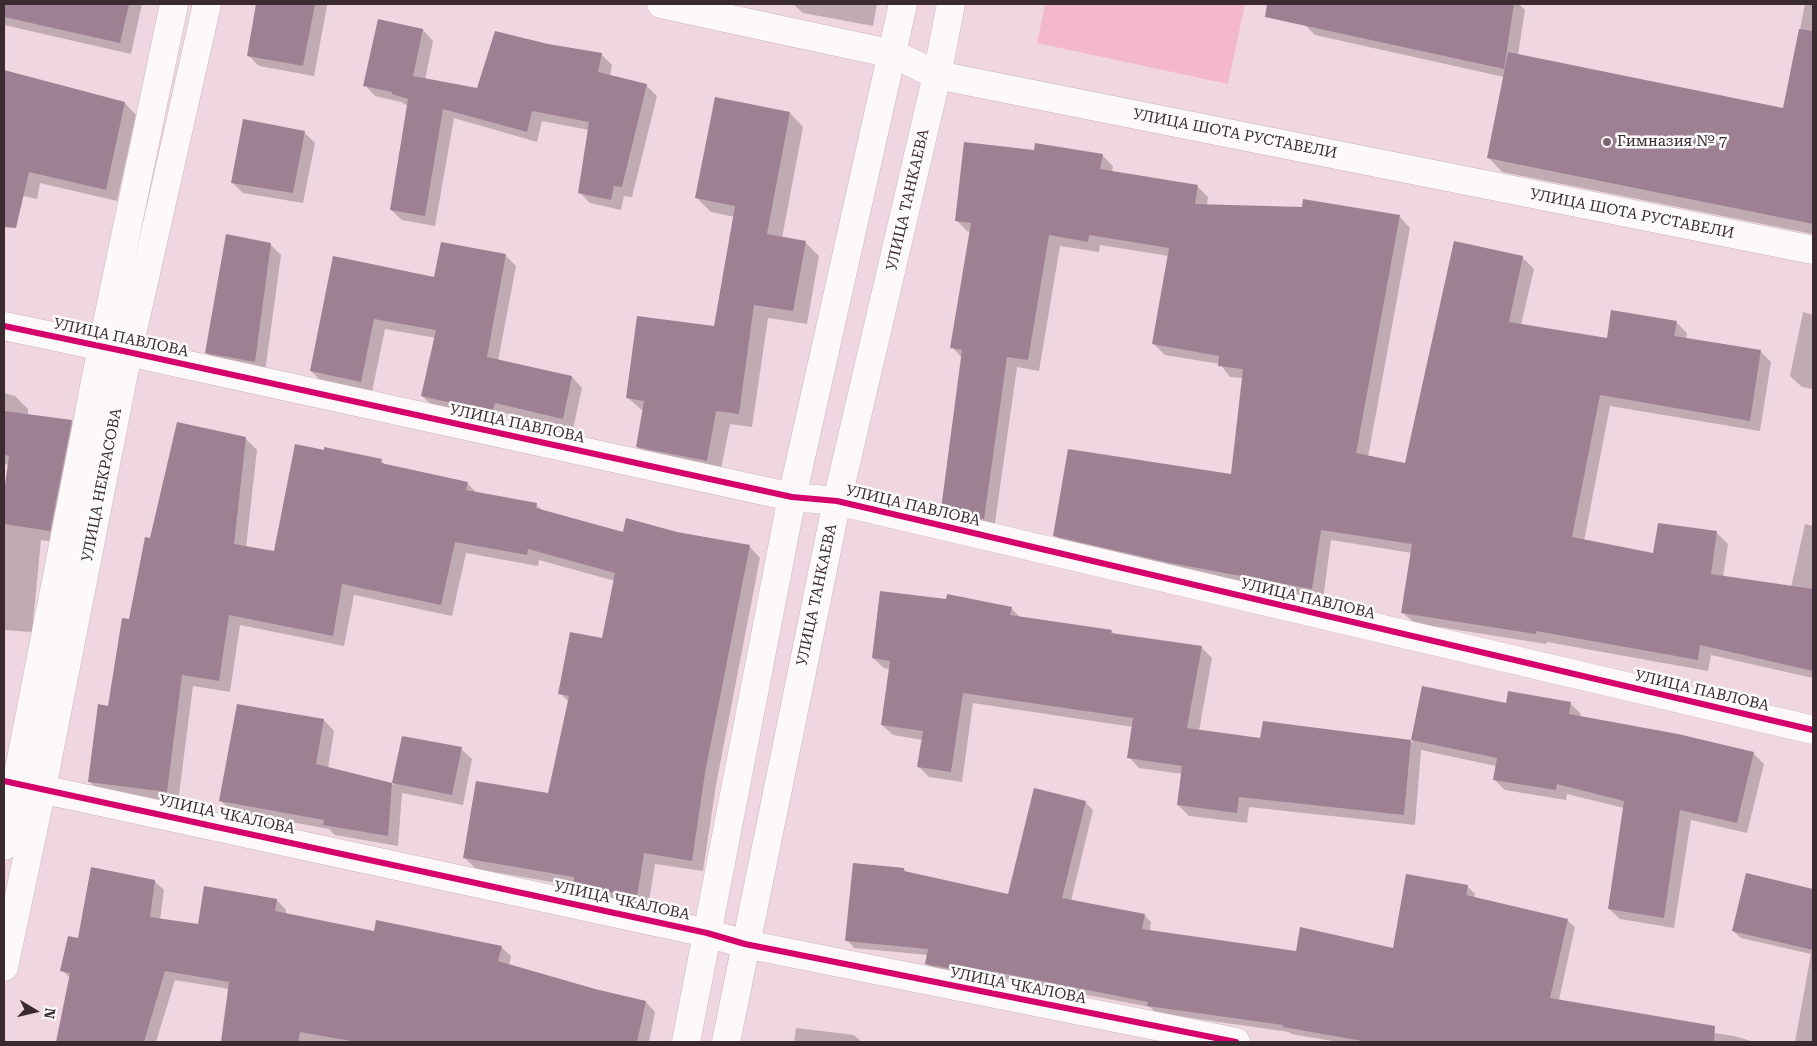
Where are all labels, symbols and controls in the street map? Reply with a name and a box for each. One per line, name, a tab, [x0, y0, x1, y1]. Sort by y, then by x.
street label: УЛИЦА ШОТА РУСТАВЕЛИ	[1131, 105, 1339, 163]
street label: УЛИЦА ТАНКАЕВА	[883, 127, 933, 273]
place label: Гимназия № 7	[1617, 133, 1727, 151]
marker: Гимназия № 7	[1601, 136, 1613, 148]
street label: УЛИЦА ШОТА РУСТАВЕЛИ	[1528, 185, 1736, 243]
street label: УЛИЦА ПАВЛОВА	[52, 315, 190, 361]
street label: УЛИЦА ПАВЛОВА	[448, 401, 586, 447]
street label: УЛИЦА НЕКРАСОВА	[78, 407, 126, 563]
street label: УЛИЦА ПАВЛОВА	[844, 482, 982, 530]
street label: УЛИЦА ТАНКАЕВА	[793, 522, 841, 668]
street label: УЛИЦА ПАВЛОВА	[1239, 575, 1377, 623]
street label: УЛИЦА ПАВЛОВА	[1633, 667, 1771, 715]
street label: УЛИЦА ЧКАЛОВА	[157, 792, 297, 838]
street label: УЛИЦА ЧКАЛОВА	[552, 878, 692, 924]
street label: УЛИЦА ЧКАЛОВА	[948, 964, 1088, 1008]
north arrow	[10, 986, 60, 1036]
text: N	[41, 1007, 59, 1020]

